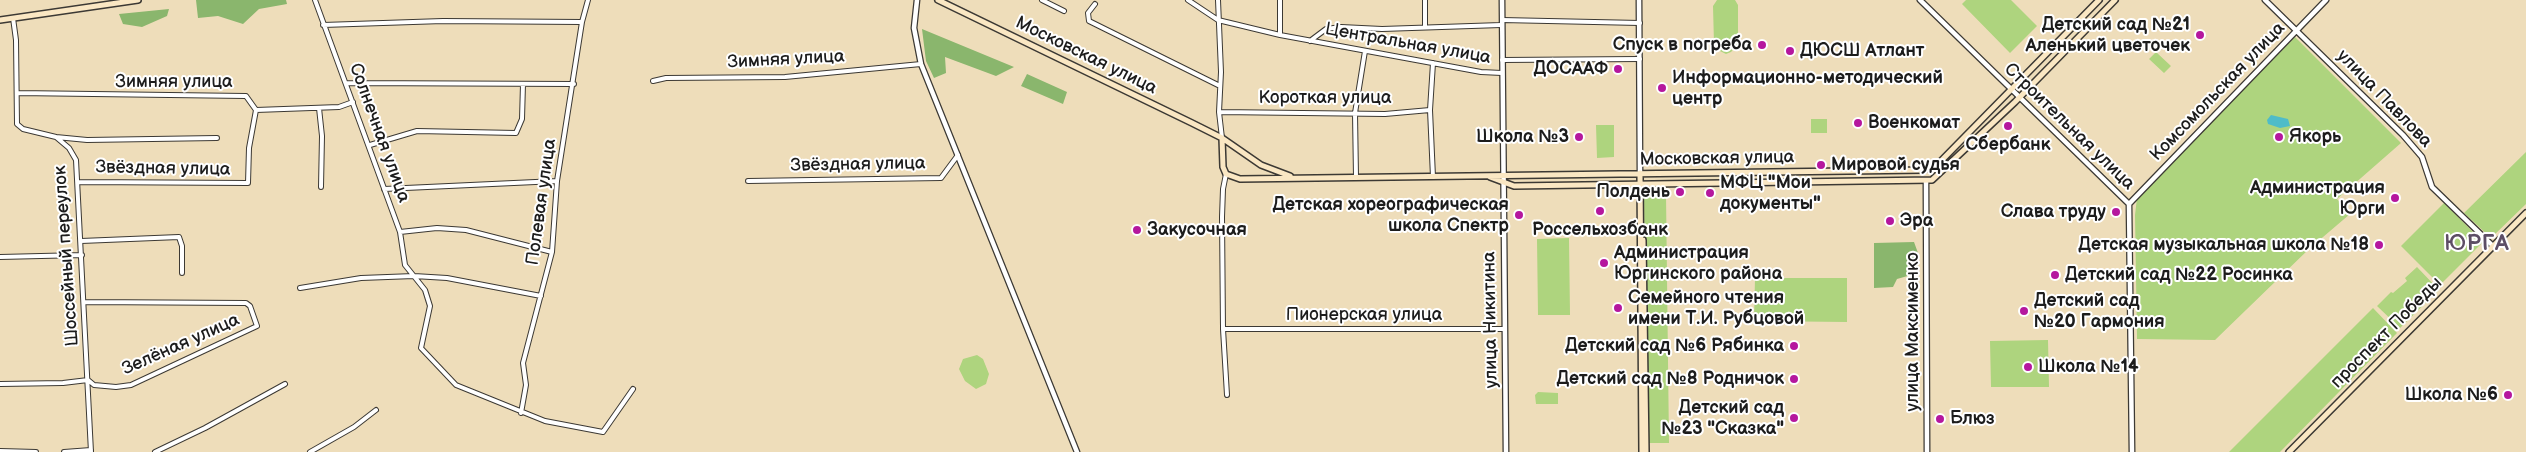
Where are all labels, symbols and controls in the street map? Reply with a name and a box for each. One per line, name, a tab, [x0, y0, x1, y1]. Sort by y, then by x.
street label: Московская улица	[1012, 12, 1160, 100]
place label: Детский сад №21 Аленький цветочек	[2026, 14, 2190, 56]
street label: Комсомольская улица	[2146, 18, 2290, 166]
street label: Центральная улица	[1324, 19, 1492, 69]
marker: Детский сад №21 Аленький цветочек	[2194, 29, 2206, 41]
place label: Спуск в погреба	[1613, 34, 1752, 56]
marker: Спуск в погреба	[1756, 39, 1768, 51]
place label: ДЮСШ Атлант	[1800, 40, 1924, 62]
marker: ДЮСШ Атлант	[1784, 45, 1796, 57]
street label: Зимняя улица	[727, 46, 845, 74]
street label: улица Павлова	[2332, 46, 2436, 152]
place label: ДОСААФ	[1534, 58, 1608, 80]
street label: Строительная улица	[1999, 59, 2139, 195]
street label: Солнечная улица	[344, 60, 414, 206]
marker: ДОСААФ	[1612, 63, 1624, 75]
place label: Информационно-методический центр	[1672, 67, 1943, 110]
street label: Зимняя улица	[115, 71, 233, 93]
marker: Информационно-методический центр	[1656, 82, 1668, 94]
street label: Короткая улица	[1258, 87, 1392, 109]
place label: Военкомат	[1868, 112, 1960, 134]
marker: Военкомат	[1852, 117, 1864, 129]
marker: Сбербанк	[2002, 120, 2014, 132]
place label: Школа №3	[1476, 126, 1569, 148]
place label: Якорь	[2289, 126, 2341, 148]
marker: Школа №3	[1573, 131, 1585, 143]
marker: Якорь	[2273, 131, 2285, 143]
place label: Сбербанк	[1966, 134, 2050, 156]
street label: Полевая улица	[522, 137, 562, 267]
street label: Московская улица	[1639, 147, 1795, 171]
street label: Звёздная улица	[790, 153, 926, 177]
place label: Мировой судья	[1831, 154, 1960, 176]
street label: Звёздная улица	[95, 157, 231, 181]
marker: Мировой судья	[1815, 159, 1827, 171]
street label: Шоссейный переулок	[50, 165, 84, 347]
place label: МФЦ "Мои документы"	[1720, 172, 1821, 214]
place label: Администрация Юрги	[2250, 177, 2385, 220]
place label: Полдень	[1596, 181, 1670, 203]
marker: Полдень	[1674, 186, 1686, 198]
marker: МФЦ "Мои документы"	[1704, 187, 1716, 199]
marker: Администрация Юрги	[2389, 192, 2401, 204]
place label: Детская хореографическая школа Спектр	[1272, 194, 1509, 236]
place label: Слава труду	[2001, 201, 2106, 223]
marker: Россельхозбанк	[1594, 205, 1606, 217]
marker: Слава труду	[2110, 206, 2122, 218]
marker: Детская хореографическая школа Спектр	[1513, 209, 1525, 221]
place label: Эра	[1900, 210, 1933, 232]
marker: Эра	[1884, 215, 1896, 227]
place label: Закусочная	[1147, 219, 1247, 241]
place label: Россельхозбанк	[1532, 219, 1668, 241]
marker: Закусочная	[1131, 224, 1143, 236]
district label: ЮРГА	[2444, 231, 2510, 257]
place label: Детская музыкальная школа №18	[2078, 234, 2369, 256]
marker: Детская музыкальная школа №18	[2373, 239, 2385, 251]
place label: Администрация Юргинского района	[1614, 242, 1782, 284]
street label: улица Никитина	[1479, 251, 1503, 389]
street label: улица Максименко	[1902, 252, 1924, 412]
marker: Администрация Юргинского района	[1598, 257, 1610, 269]
place label: Детский сад №22 Росинка	[2065, 264, 2293, 286]
marker: Детский сад №22 Росинка	[2049, 269, 2061, 281]
street label: проспект Победы	[2327, 273, 2447, 393]
place label: Семейного чтения имени Т.И. Рубцовой	[1628, 287, 1804, 330]
place label: Детский сад №20 Гармония	[2034, 290, 2165, 332]
marker: Семейного чтения имени Т.И. Рубцовой	[1612, 302, 1624, 314]
street label: Пионерская улица	[1286, 304, 1442, 326]
marker: Детский сад №20 Гармония	[2018, 305, 2030, 317]
street label: Зелёная улица	[119, 309, 243, 381]
place label: Детский сад №6 Рябинка	[1565, 335, 1784, 357]
marker: Детский сад №6 Рябинка	[1788, 340, 1800, 352]
place label: Школа №14	[2038, 356, 2139, 378]
marker: Школа №14	[2022, 361, 2034, 373]
place label: Детский сад №8 Родничок	[1556, 368, 1784, 390]
marker: Детский сад №8 Родничок	[1788, 373, 1800, 385]
place label: Школа №6	[2405, 384, 2498, 406]
marker: Школа №6	[2502, 389, 2514, 401]
place label: Детский сад №23 "Сказка"	[1661, 397, 1784, 439]
place label: Блюз	[1950, 408, 1995, 430]
marker: Детский сад №23 "Сказка"	[1788, 412, 1800, 424]
marker: Блюз	[1934, 413, 1946, 425]

